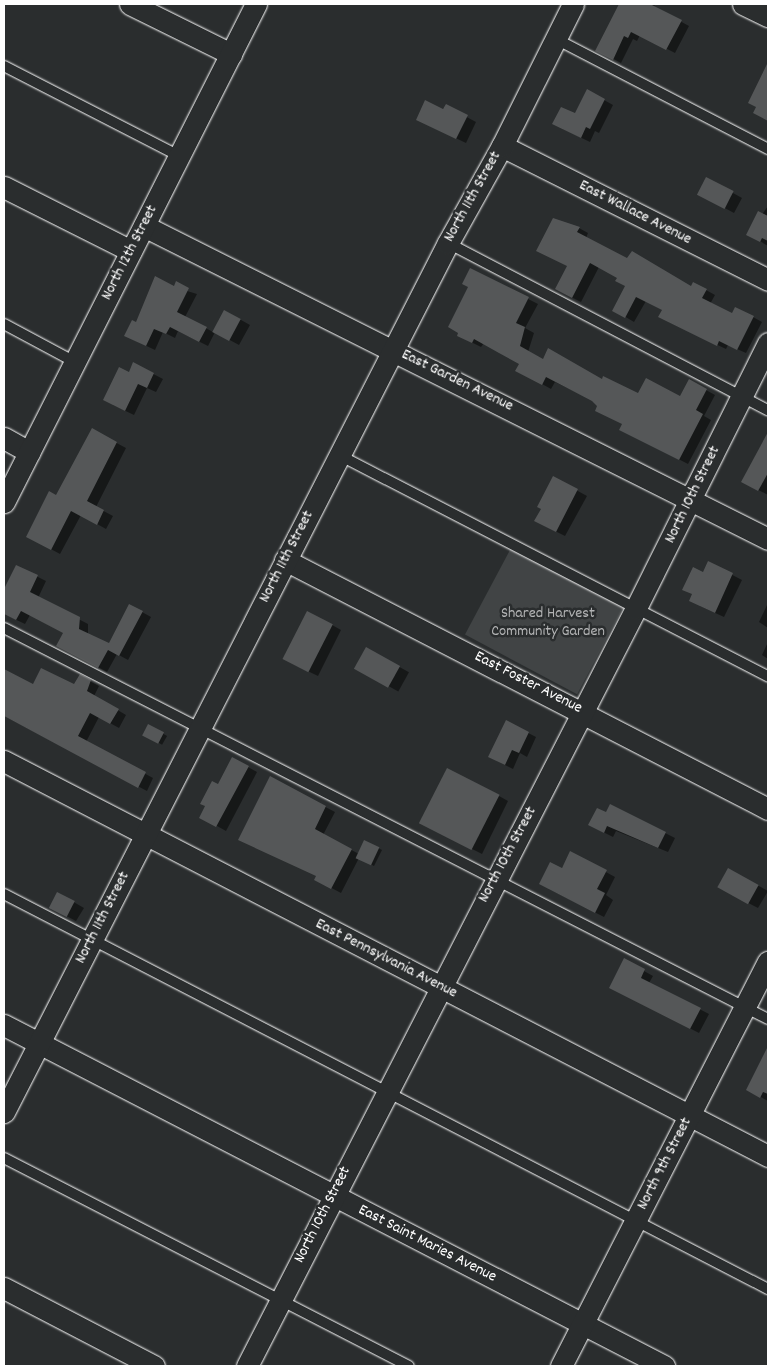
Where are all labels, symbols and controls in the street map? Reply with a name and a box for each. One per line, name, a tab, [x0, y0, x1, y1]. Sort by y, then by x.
street label: North 11th Street	[440, 148, 506, 246]
street label: East Wallace Avenue	[575, 176, 695, 250]
street label: North 12th Street	[98, 202, 162, 304]
street label: East Garden Avenue	[398, 346, 516, 416]
street label: North 10th Street	[661, 443, 725, 547]
street label: North 11th Street	[256, 508, 318, 606]
park label: Shared Harvest Community Garden	[491, 604, 605, 642]
street label: East Foster Avenue	[471, 648, 585, 718]
street label: North 10th Street	[475, 804, 541, 906]
street label: North 11th Street	[72, 869, 134, 967]
street label: East Pennsylvania Avenue	[312, 915, 460, 1003]
street label: North 9th Street	[634, 1115, 696, 1213]
street label: North 10th Street	[290, 1163, 356, 1267]
street label: East Saint Maries Avenue	[355, 1201, 499, 1287]

